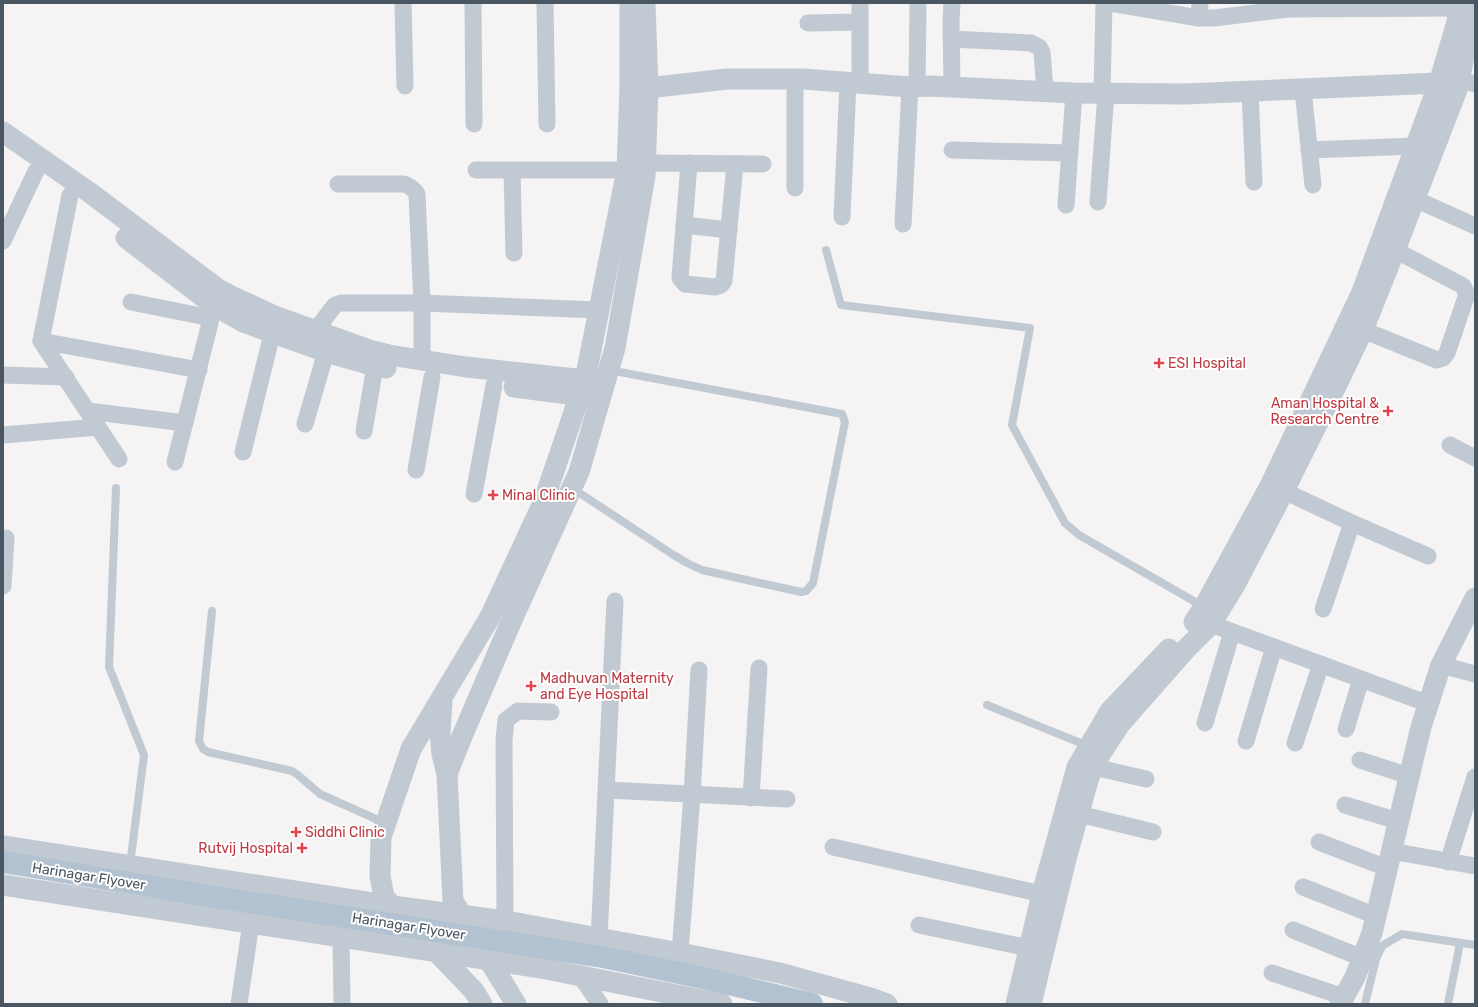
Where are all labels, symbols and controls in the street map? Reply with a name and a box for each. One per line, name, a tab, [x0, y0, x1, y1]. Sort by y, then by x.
place label: ESI Hospital	[1168, 355, 1246, 372]
marker: ESI Hospital	[1153, 357, 1165, 369]
place label: Aman Hospital & Research Centre	[1270, 395, 1379, 428]
marker: Aman Hospital & Research Centre	[1382, 405, 1394, 417]
place label: Minal Clinic	[502, 487, 576, 504]
marker: Minal Clinic	[487, 489, 499, 501]
place label: Madhuvan Maternity and Eye Hospital	[540, 670, 674, 703]
marker: Madhuvan Maternity and Eye Hospital	[525, 680, 537, 692]
place label: Siddhi Clinic	[305, 824, 385, 841]
marker: Siddhi Clinic	[290, 826, 302, 838]
place label: Rutvij Hospital	[198, 840, 293, 857]
marker: Rutvij Hospital	[296, 842, 308, 854]
street label: Harinagar Flyover	[31, 859, 148, 894]
street label: Harinagar Flyover	[351, 909, 468, 944]

